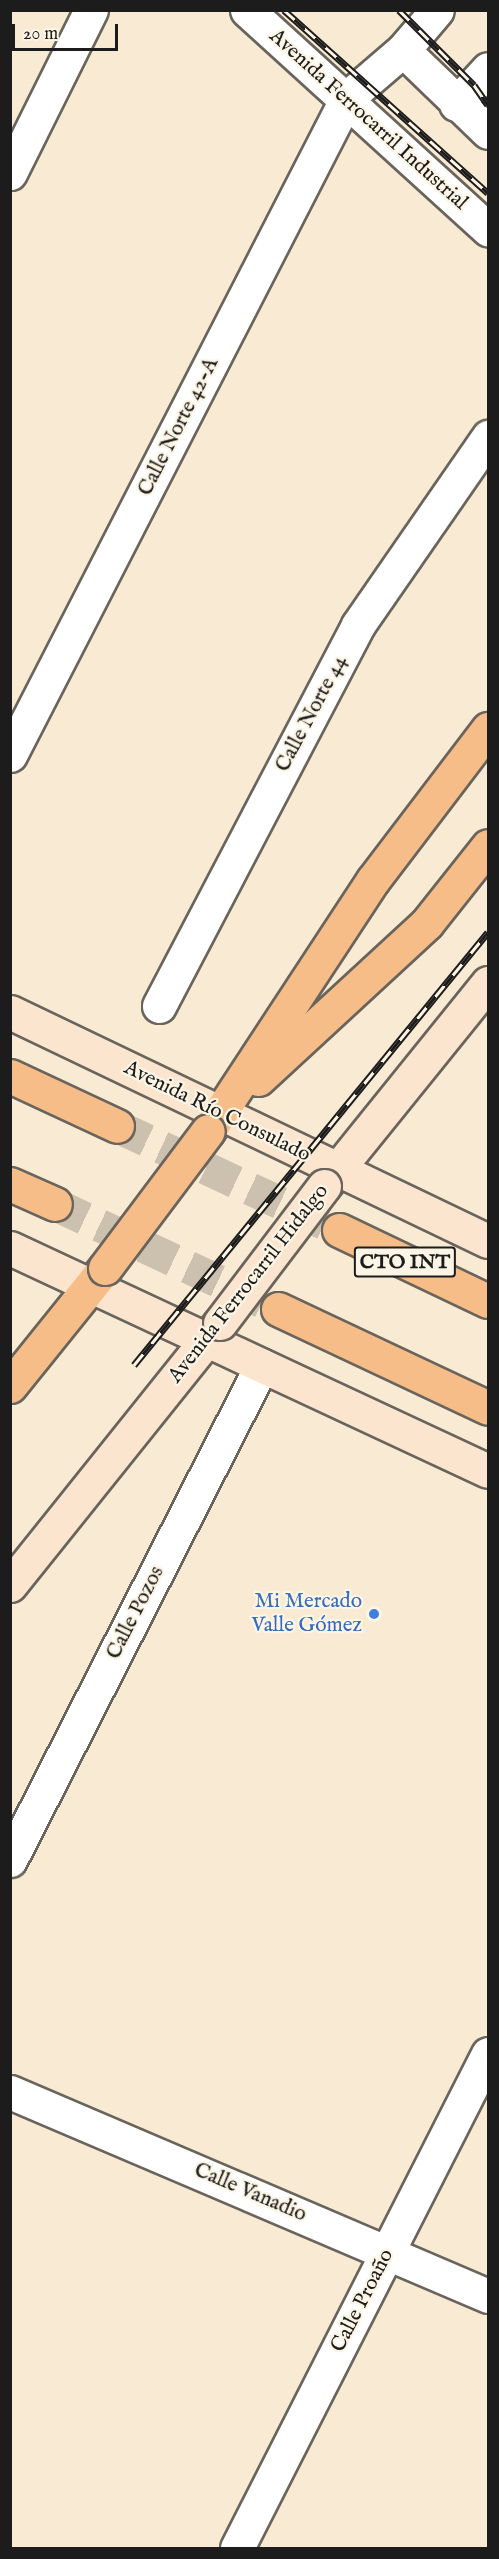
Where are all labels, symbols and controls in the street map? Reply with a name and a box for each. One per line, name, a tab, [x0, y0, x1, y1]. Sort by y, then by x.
scale bar	[15, 12, 122, 50]
text: 20 m	[23, 23, 58, 46]
street label: Avenida Ferrocarril Industrial	[264, 24, 472, 216]
street label: Calle Norte 42-A	[133, 354, 225, 500]
street label: Calle Norte 44	[271, 651, 353, 777]
street label: Avenida Río Consulado	[120, 1056, 314, 1168]
street label: Avenida Ferrocarril Hidalgo	[164, 1180, 334, 1388]
road number: CTO INT	[352, 1245, 458, 1279]
street label: Calle Pozos	[102, 1562, 170, 1664]
place label: Mi Mercado Valle Gómez	[251, 1589, 362, 1639]
marker: Mi Mercado Valle Gómez	[367, 1607, 381, 1621]
street label: Calle Vanadio	[190, 2158, 310, 2228]
street label: Calle Proaño	[326, 2245, 400, 2357]

